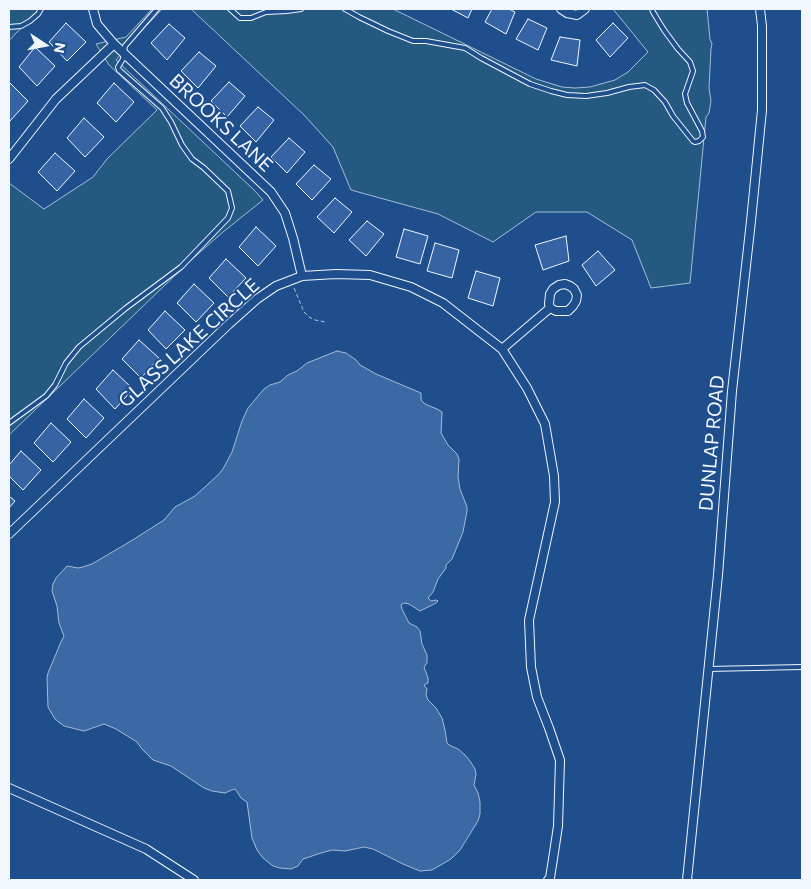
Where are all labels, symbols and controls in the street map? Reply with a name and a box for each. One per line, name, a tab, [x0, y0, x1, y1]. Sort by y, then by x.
north arrow	[20, 20, 70, 70]
text: N	[51, 41, 70, 55]
street label: BROOKS LANE	[165, 69, 277, 177]
street label: GLASS LAKE CIRCLE	[114, 274, 264, 412]
street label: DUNLAP ROAD	[695, 374, 729, 512]

